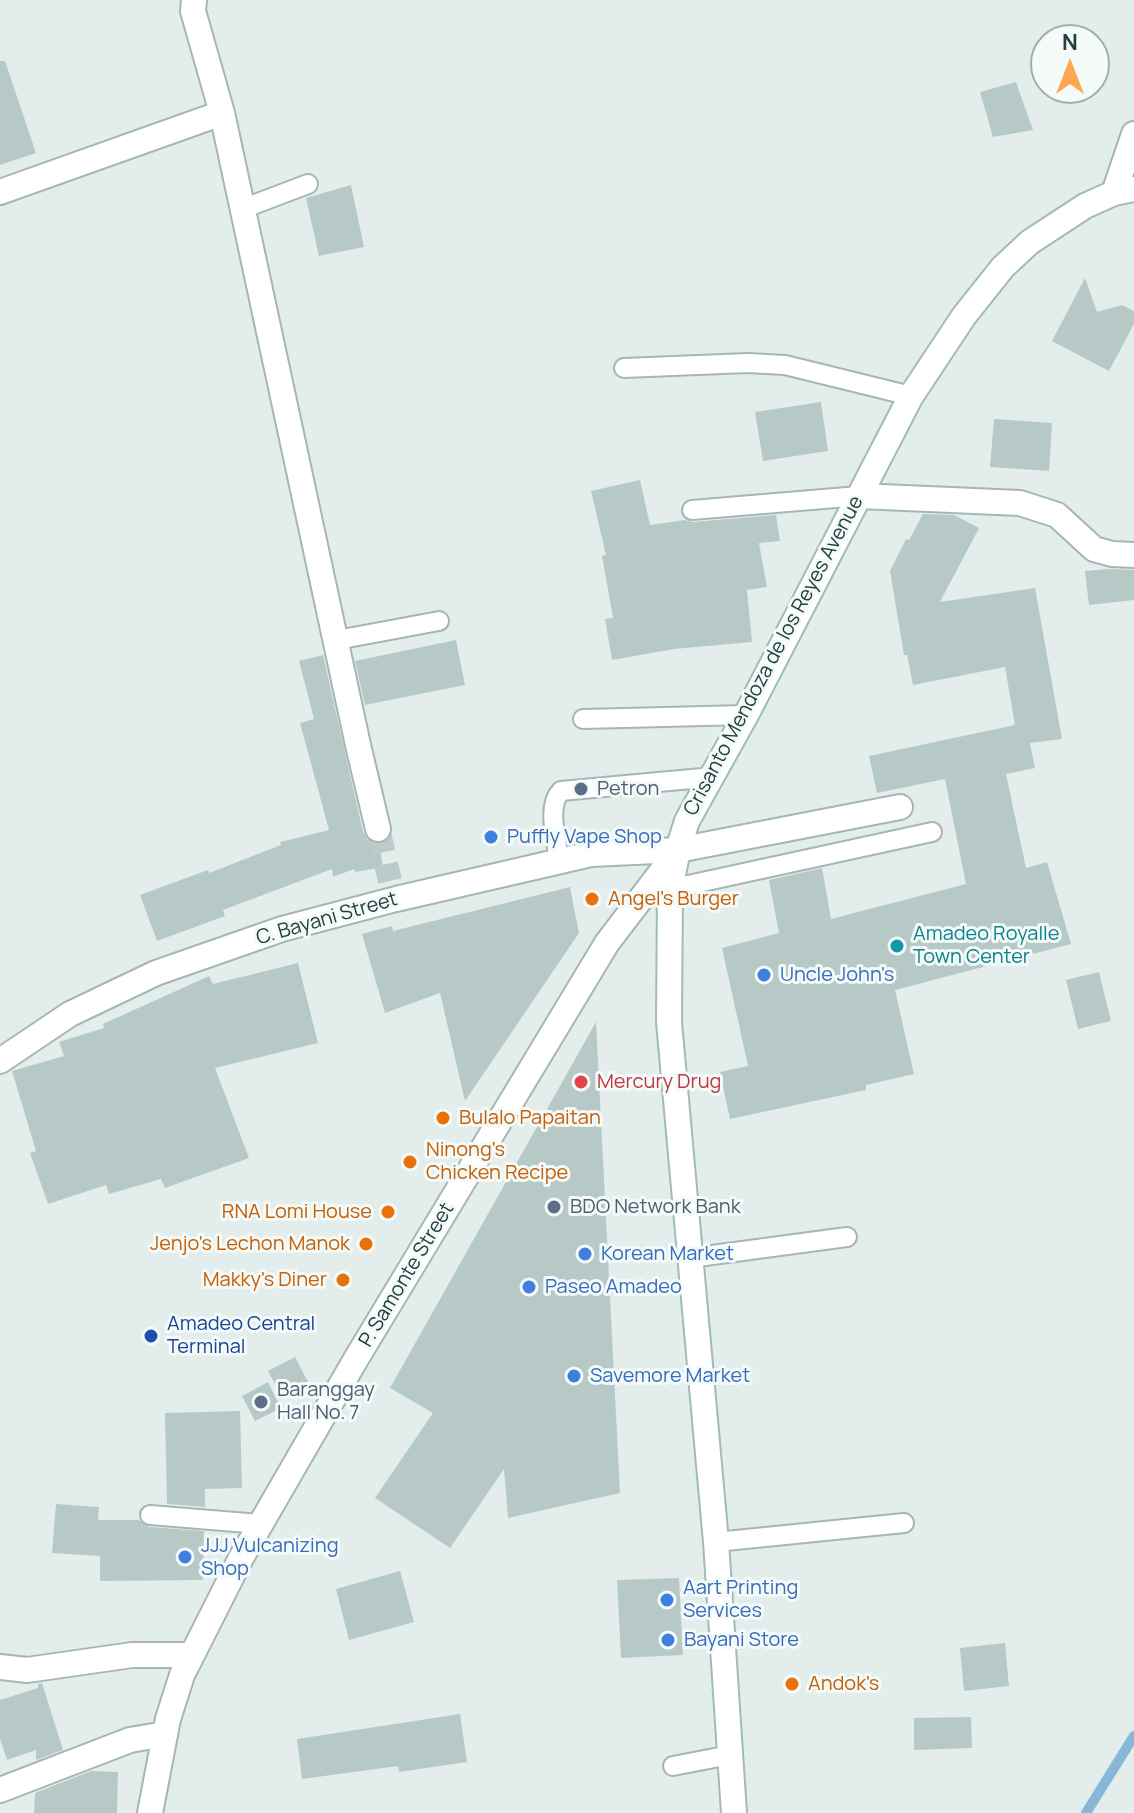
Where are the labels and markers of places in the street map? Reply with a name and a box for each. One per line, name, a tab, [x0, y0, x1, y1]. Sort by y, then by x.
place label: Petron	[597, 777, 659, 801]
marker: Petron	[572, 780, 590, 798]
place label: Puffly Vape Shop	[507, 825, 662, 849]
marker: Puffly Vape Shop	[482, 828, 500, 846]
place label: Angel's Burger	[608, 887, 739, 911]
marker: Angel's Burger	[583, 890, 601, 908]
place label: Amadeo Royalle Town Center	[913, 922, 1059, 969]
marker: Amadeo Royalle Town Center	[888, 937, 906, 955]
place label: Uncle John's	[780, 963, 894, 987]
marker: Uncle John's	[755, 966, 773, 984]
place label: Mercury Drug	[597, 1070, 721, 1094]
marker: Mercury Drug	[572, 1073, 590, 1091]
place label: Bulalo Papaitan	[459, 1106, 601, 1130]
marker: Bulalo Papaitan	[434, 1109, 452, 1127]
place label: Ninong's Chicken Recipe	[426, 1138, 568, 1185]
marker: Ninong's Chicken Recipe	[401, 1153, 419, 1171]
place label: BDO Network Bank	[570, 1195, 741, 1219]
marker: BDO Network Bank	[545, 1198, 563, 1216]
place label: RNA Lomi House	[222, 1200, 372, 1224]
marker: RNA Lomi House	[379, 1203, 397, 1221]
place label: Jenjo's Lechon Manok	[150, 1232, 350, 1256]
marker: Jenjo's Lechon Manok	[357, 1235, 375, 1253]
place label: Korean Market	[601, 1242, 734, 1266]
marker: Korean Market	[576, 1245, 594, 1263]
place label: Makky's Diner	[203, 1268, 327, 1292]
marker: Makky's Diner	[334, 1271, 352, 1289]
place label: Paseo Amadeo	[545, 1275, 682, 1299]
marker: Paseo Amadeo	[520, 1278, 538, 1296]
place label: Amadeo Central Terminal	[167, 1312, 315, 1359]
marker: Amadeo Central Terminal	[142, 1327, 160, 1345]
place label: Savemore Market	[590, 1364, 750, 1388]
marker: Savemore Market	[565, 1367, 583, 1385]
place label: Baranggay Hall No. 7	[277, 1378, 375, 1425]
marker: Baranggay Hall No. 7	[252, 1393, 270, 1411]
place label: JJJ Vulcanizing Shop	[201, 1534, 338, 1581]
marker: JJJ Vulcanizing Shop	[176, 1548, 194, 1566]
place label: Aart Printing Services	[683, 1576, 798, 1623]
marker: Aart Printing Services	[658, 1591, 676, 1609]
place label: Bayani Store	[684, 1628, 799, 1652]
marker: Bayani Store	[659, 1631, 677, 1649]
place label: Andok's	[808, 1672, 879, 1696]
marker: Andok's	[783, 1675, 801, 1693]

